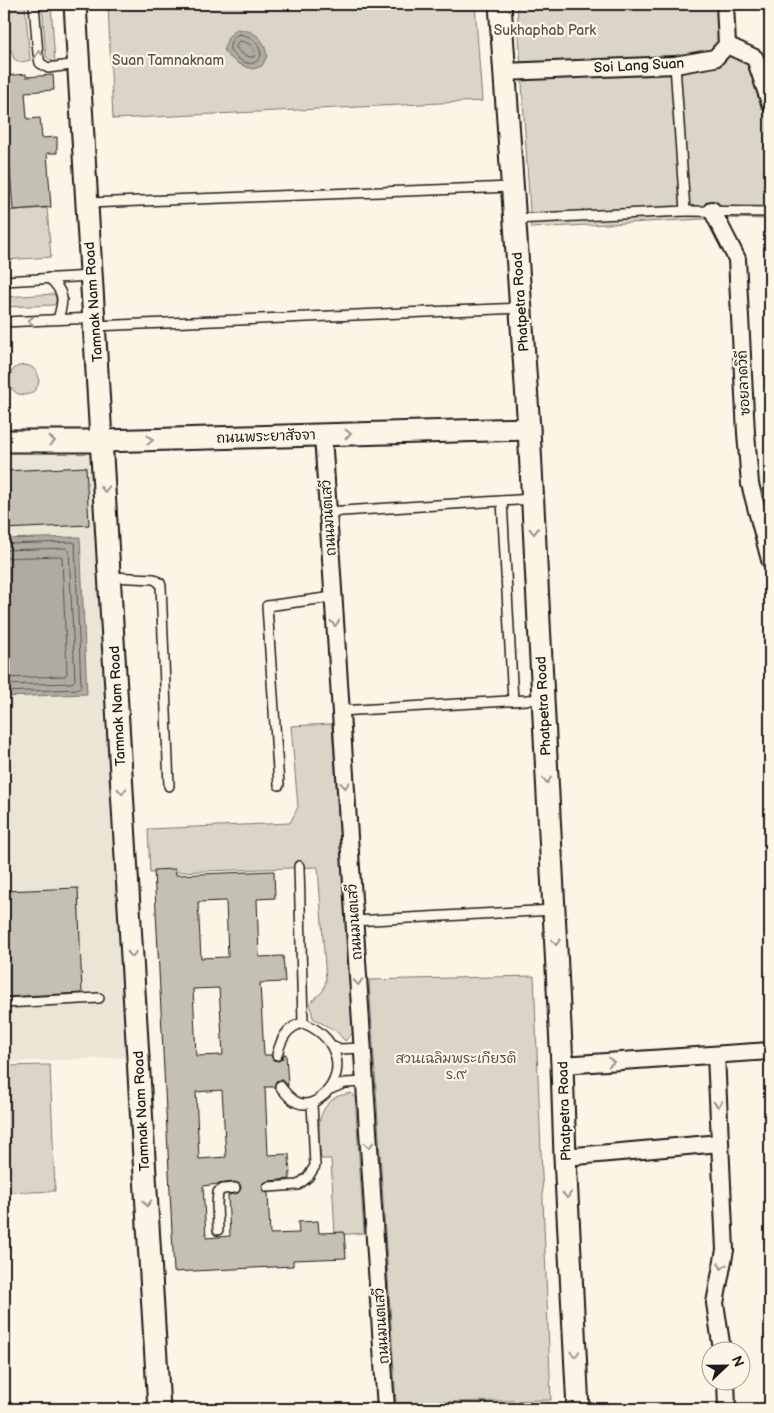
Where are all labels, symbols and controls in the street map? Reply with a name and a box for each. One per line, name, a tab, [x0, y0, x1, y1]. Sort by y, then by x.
park label: Sukhaphab Park	[494, 22, 596, 39]
one-way arrow	[34, 50, 44, 59]
park label: Suan Tamnaknam	[112, 52, 224, 69]
street label: Soi Lang Suan	[593, 55, 685, 76]
street label: Tamnak Nam Road	[81, 241, 106, 363]
street label: Phatpetra Road	[509, 252, 532, 352]
one-way arrow	[27, 315, 35, 326]
street label: ซอยลาดวิถี	[733, 350, 754, 416]
street label: ถนนพระยาสัจจา	[216, 426, 316, 447]
one-way arrow	[344, 429, 352, 439]
one-way arrow	[147, 434, 155, 445]
one-way arrow	[49, 436, 57, 446]
street label: ถนนมนตเสวี	[317, 479, 340, 557]
one-way arrow	[99, 486, 110, 494]
one-way arrow	[528, 527, 539, 535]
one-way arrow	[329, 619, 340, 627]
street label: Tamnak Nam Road	[106, 645, 129, 767]
street label: Phatpetra Road	[532, 656, 555, 756]
one-way arrow	[542, 776, 553, 784]
one-way arrow	[340, 782, 351, 790]
one-way arrow	[117, 788, 128, 796]
street label: ถนนมนตเสวี	[343, 883, 366, 961]
one-way arrow	[550, 939, 561, 947]
one-way arrow	[127, 950, 138, 958]
one-way arrow	[353, 979, 364, 987]
street label: Tamnak Nam Road	[130, 1050, 153, 1172]
park label: สวนเฉลิมพระเกียรติ ร.๙	[396, 1050, 516, 1083]
one-way arrow	[607, 1056, 615, 1067]
street label: Phatpetra Road	[554, 1061, 575, 1161]
one-way arrow	[713, 1100, 724, 1108]
one-way arrow	[363, 1141, 374, 1149]
one-way arrow	[561, 1192, 572, 1200]
one-way arrow	[141, 1200, 152, 1208]
one-way arrow	[717, 1262, 728, 1271]
street label: ถนนมนตเสวี	[370, 1287, 393, 1365]
north arrow	[702, 1340, 752, 1390]
one-way arrow	[569, 1351, 580, 1359]
text: N	[728, 1353, 747, 1369]

